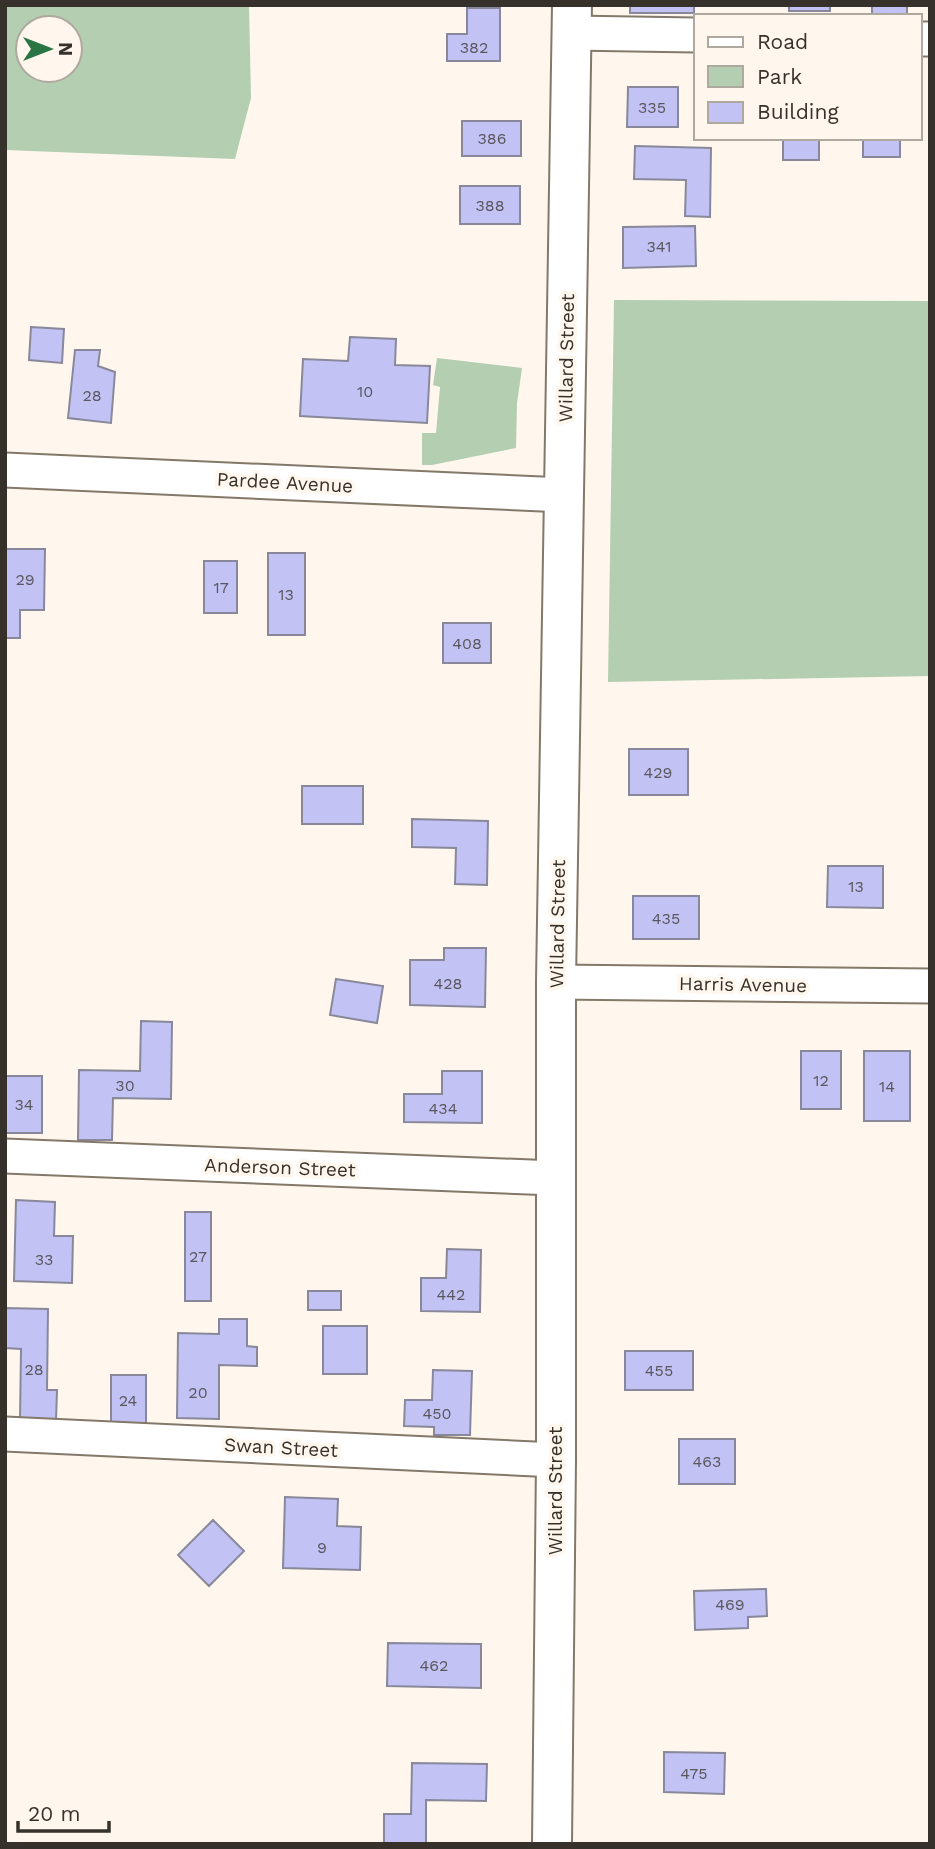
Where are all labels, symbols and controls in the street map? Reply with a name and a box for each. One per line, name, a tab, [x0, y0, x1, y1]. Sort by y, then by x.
north arrow	[14, 14, 84, 84]
legend	[694, 14, 921, 140]
text: Road	[757, 29, 808, 54]
house number: 382	[460, 38, 488, 57]
text: N	[54, 42, 77, 56]
text: Park	[757, 64, 802, 89]
house number: 335	[638, 98, 666, 117]
text: Building	[757, 99, 839, 124]
house number: 386	[478, 129, 506, 148]
house number: 388	[475, 196, 505, 215]
house number: 341	[646, 237, 672, 256]
street label: Willard Street	[554, 293, 579, 423]
house number: 10	[357, 382, 373, 401]
house number: 28	[82, 386, 102, 405]
street label: Pardee Avenue	[216, 467, 354, 498]
house number: 29	[15, 570, 35, 589]
house number: 17	[213, 578, 229, 597]
house number: 13	[278, 585, 294, 604]
house number: 408	[452, 634, 482, 653]
house number: 429	[644, 763, 672, 782]
street label: Willard Street	[545, 859, 570, 989]
house number: 13	[848, 877, 864, 896]
house number: 435	[652, 909, 680, 928]
street label: Harris Avenue	[679, 972, 807, 997]
house number: 428	[434, 974, 462, 993]
house number: 12	[813, 1071, 829, 1090]
house number: 30	[115, 1076, 135, 1095]
house number: 14	[879, 1077, 895, 1096]
house number: 34	[14, 1095, 34, 1114]
house number: 434	[429, 1099, 458, 1118]
street label: Anderson Street	[204, 1153, 356, 1182]
house number: 27	[189, 1247, 207, 1266]
house number: 33	[35, 1250, 53, 1269]
house number: 442	[437, 1285, 465, 1304]
house number: 28	[24, 1360, 44, 1379]
house number: 455	[645, 1361, 673, 1380]
house number: 20	[188, 1383, 208, 1402]
house number: 24	[119, 1391, 138, 1410]
house number: 450	[422, 1404, 452, 1423]
street label: Willard Street	[544, 1427, 567, 1555]
street label: Swan Street	[223, 1433, 339, 1462]
house number: 463	[693, 1452, 721, 1471]
house number: 9	[317, 1538, 327, 1557]
house number: 469	[715, 1595, 745, 1614]
house number: 462	[420, 1656, 448, 1675]
house number: 475	[680, 1764, 708, 1783]
scale bar	[18, 1790, 108, 1834]
text: 20 m	[28, 1801, 80, 1826]

